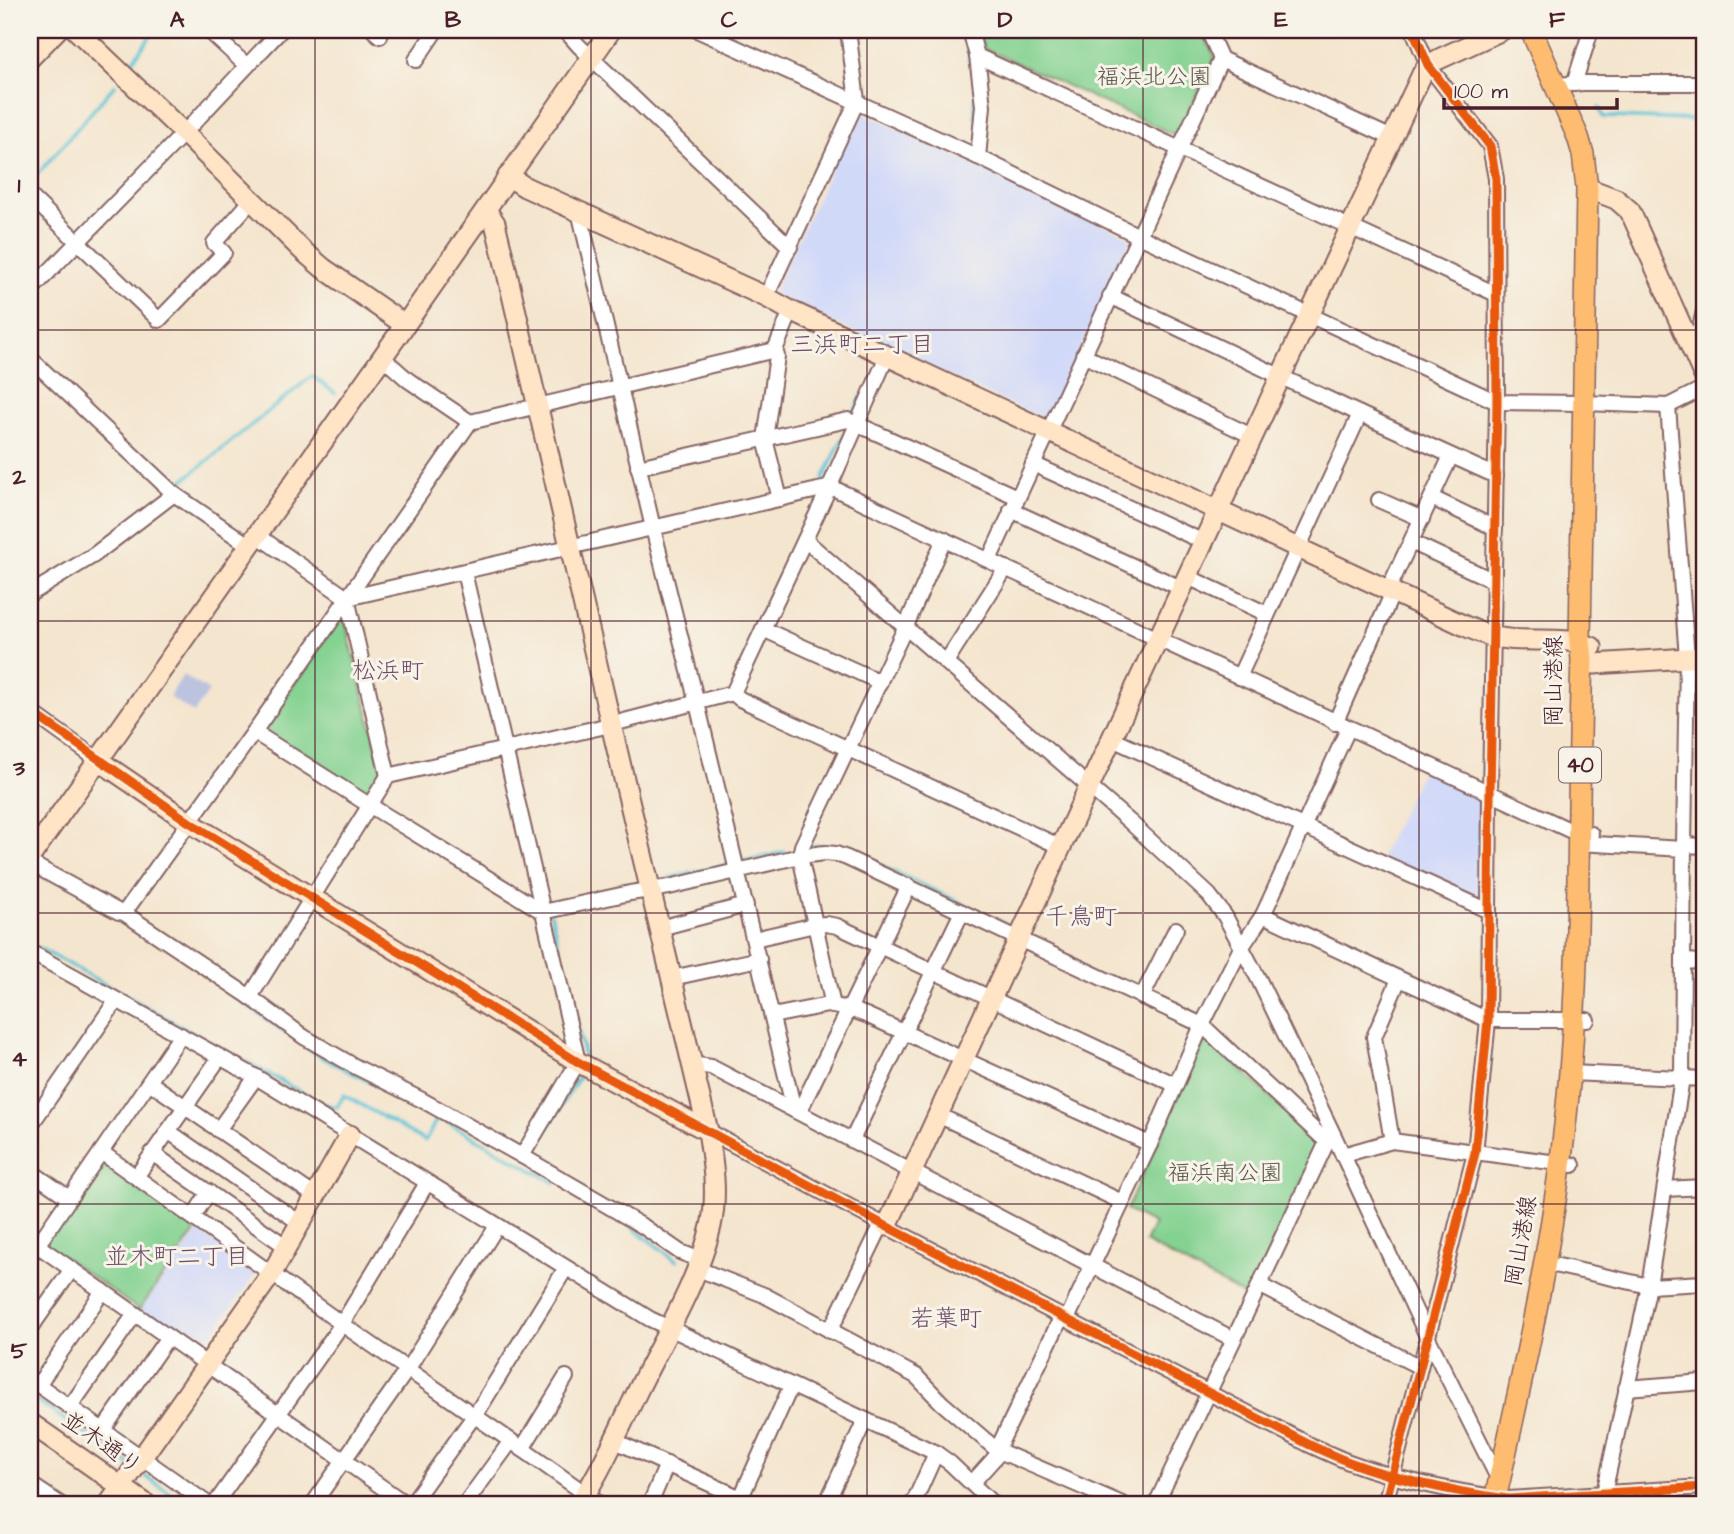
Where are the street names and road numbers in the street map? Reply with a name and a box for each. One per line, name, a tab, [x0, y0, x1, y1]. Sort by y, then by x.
street label: 岡山港線	[1538, 635, 1570, 727]
road number: 40	[1559, 748, 1601, 782]
street label: 岡山港線	[1497, 1193, 1545, 1289]
street label: 並木通り	[55, 1404, 149, 1482]

